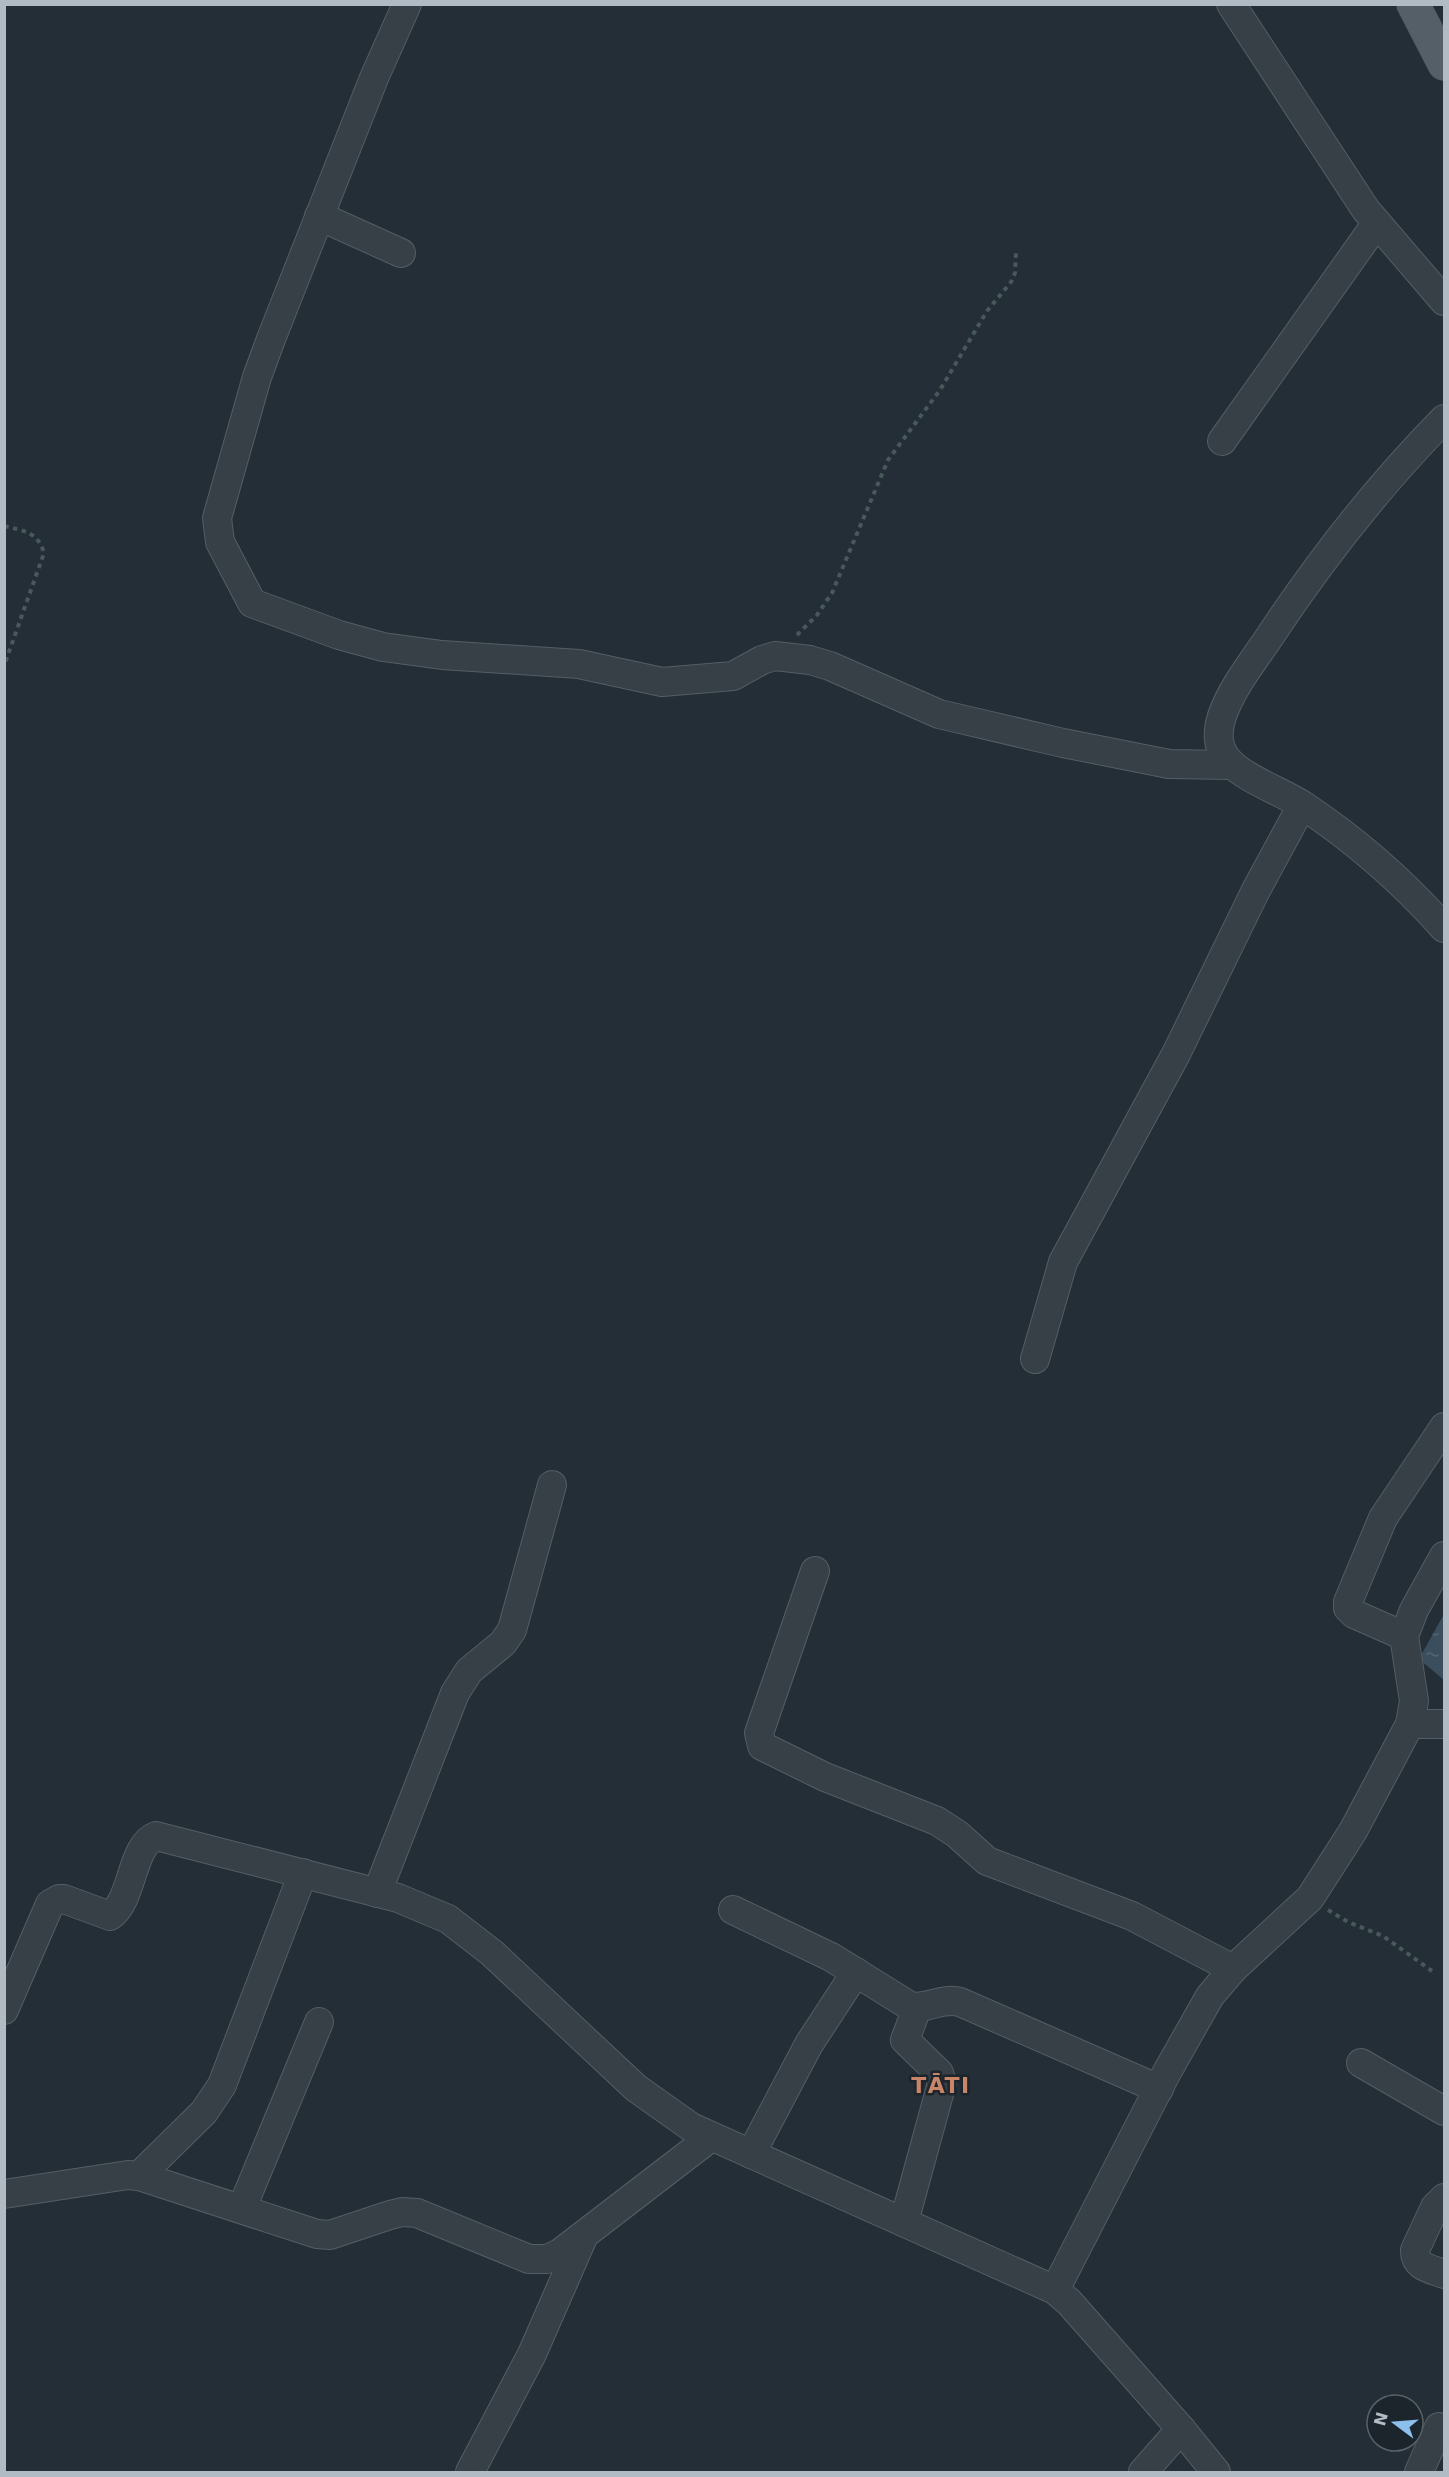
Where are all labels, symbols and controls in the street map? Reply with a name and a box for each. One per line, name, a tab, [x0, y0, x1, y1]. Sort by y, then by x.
district label: TĀTI	[911, 2073, 971, 2098]
north arrow	[1365, 2393, 1425, 2453]
text: N	[1370, 2410, 1392, 2428]

